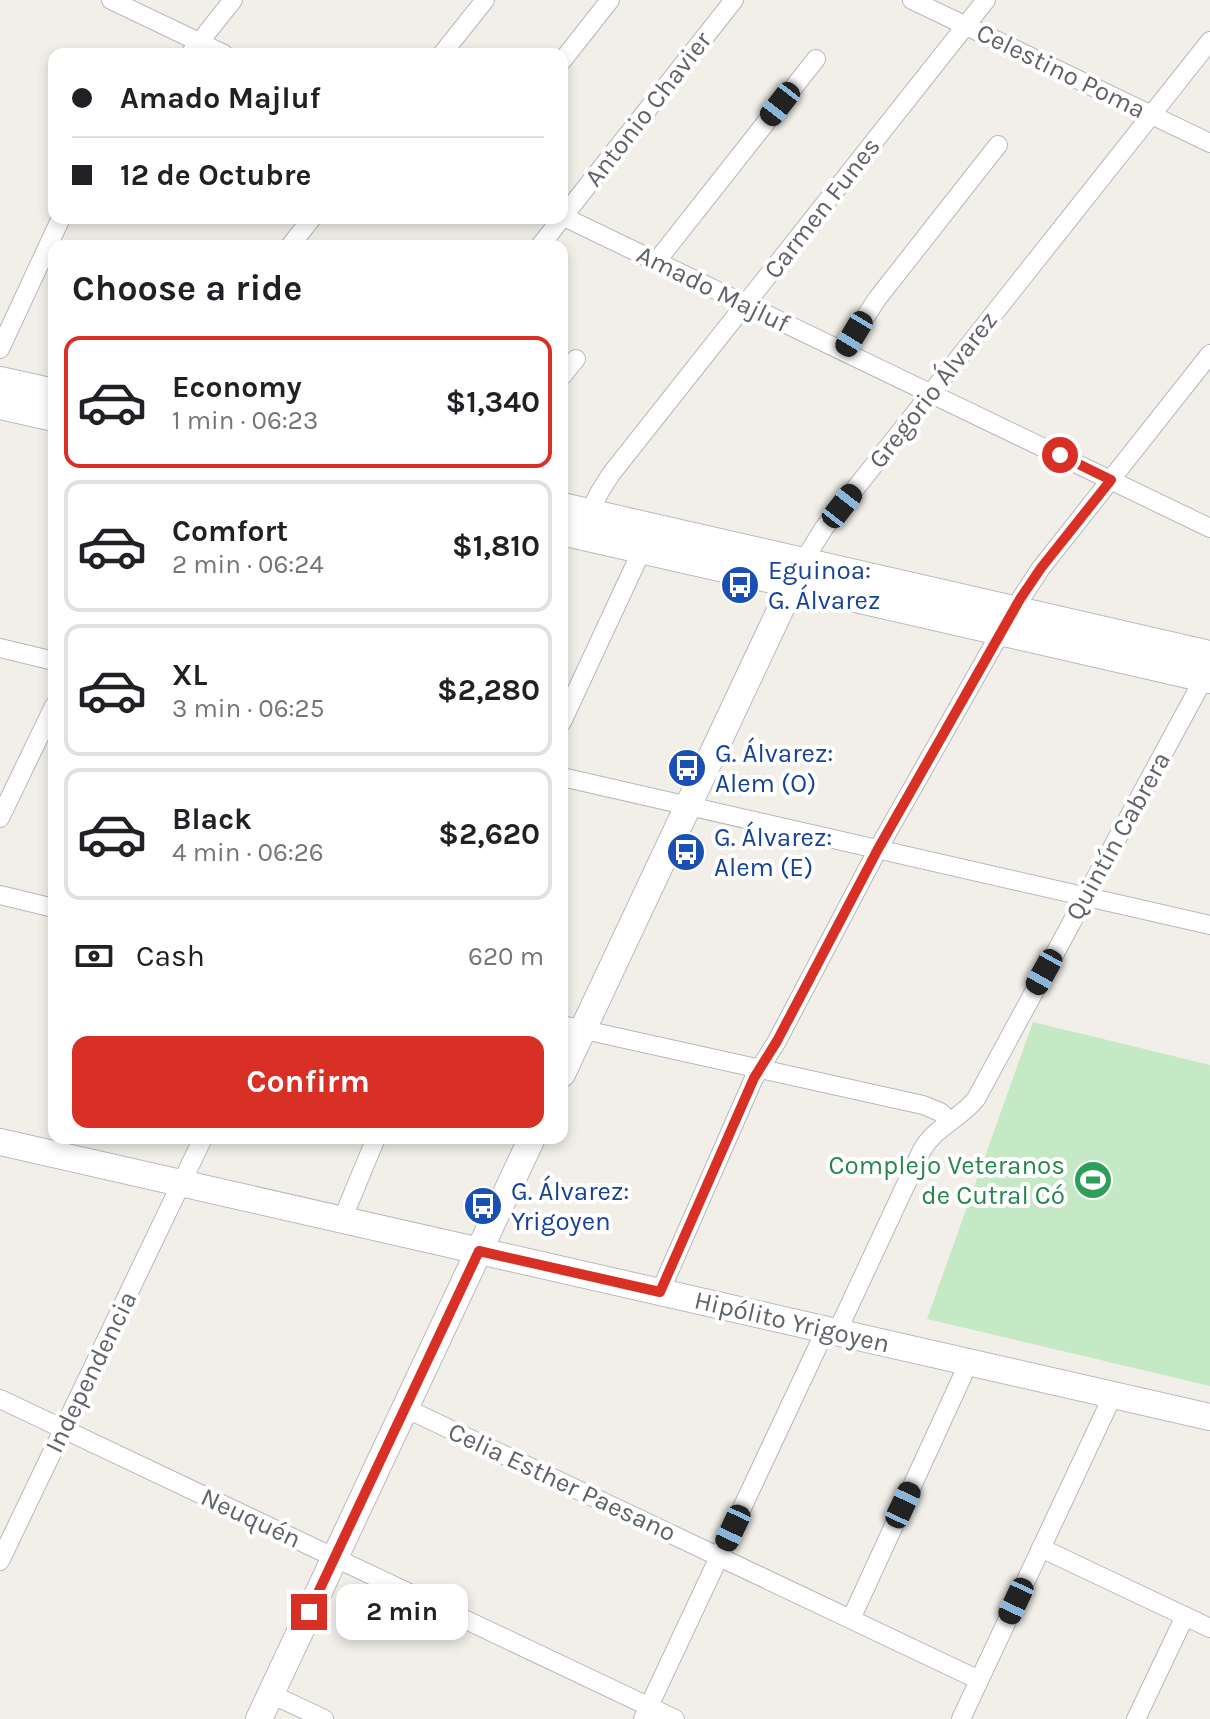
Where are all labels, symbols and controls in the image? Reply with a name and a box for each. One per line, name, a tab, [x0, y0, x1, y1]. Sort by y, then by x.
street label: Celestino Poma	[971, 17, 1151, 125]
street label: Antonio Chavier	[578, 25, 718, 193]
car	[756, 78, 804, 130]
text: Amado Majluf	[120, 80, 321, 116]
street label: Carmen Funes	[757, 131, 887, 285]
text: 12 de Octubre	[120, 157, 311, 193]
street label: Amado Majluf	[632, 239, 795, 340]
text: Choose a ride	[72, 267, 302, 309]
street label: Gregorio Álvarez	[861, 305, 1004, 475]
car	[831, 307, 877, 361]
icon: car	[76, 366, 148, 438]
text: Economy	[172, 369, 302, 405]
text: $1,340	[446, 384, 540, 420]
text: 1 min · 06:23	[172, 405, 318, 436]
route start	[1042, 437, 1078, 473]
car	[818, 480, 866, 532]
icon: car	[76, 510, 148, 582]
text: Comfort	[172, 513, 288, 549]
text: $1,810	[452, 528, 540, 564]
text: 2 min · 06:24	[172, 549, 324, 580]
place label: Eguinoa: G. Álvarez	[768, 555, 880, 616]
bus stop icon: Eguinoa: G. Álvarez	[719, 564, 761, 606]
icon: car	[76, 654, 148, 726]
text: XL	[172, 657, 207, 693]
text: $2,280	[437, 672, 540, 708]
text: 3 min · 06:25	[172, 693, 324, 724]
place label: G. Álvarez: Alem (O)	[715, 737, 833, 799]
street label: Quintín Cabrera	[1059, 746, 1177, 926]
bus stop icon: G. Álvarez: Alem (O)	[666, 747, 708, 789]
icon: car	[76, 798, 148, 870]
text: Black	[172, 801, 252, 837]
text: $2,620	[438, 816, 540, 852]
place label: G. Álvarez: Alem (E)	[714, 821, 832, 883]
bus stop icon: G. Álvarez: Alem (E)	[665, 831, 707, 873]
text: 4 min · 06:26	[172, 837, 324, 868]
icon: cash	[72, 934, 116, 978]
text: Cash	[136, 938, 205, 974]
text: 620 m	[468, 941, 544, 972]
car	[1022, 945, 1066, 999]
button: Confirm	[72, 1036, 544, 1128]
place label: Complejo Veteranos de Cutral Có	[829, 1150, 1065, 1211]
sports icon: Complejo Veteranos de Cutral Có	[1072, 1159, 1114, 1201]
place label: G. Álvarez: Yrigoyen	[511, 1175, 629, 1237]
bus stop icon: G. Álvarez: Yrigoyen	[462, 1185, 504, 1227]
street label: Hipólito Yrigoyen	[691, 1284, 893, 1360]
street label: Independencia	[39, 1286, 143, 1458]
street label: Celia Esther Paesano	[443, 1416, 681, 1548]
car	[882, 1478, 924, 1532]
street label: Neuquén	[196, 1481, 306, 1555]
car	[712, 1501, 754, 1555]
car	[995, 1574, 1037, 1628]
callout: 2 min	[337, 1584, 469, 1640]
route end	[291, 1594, 327, 1630]
text: 2 min	[366, 1596, 438, 1627]

